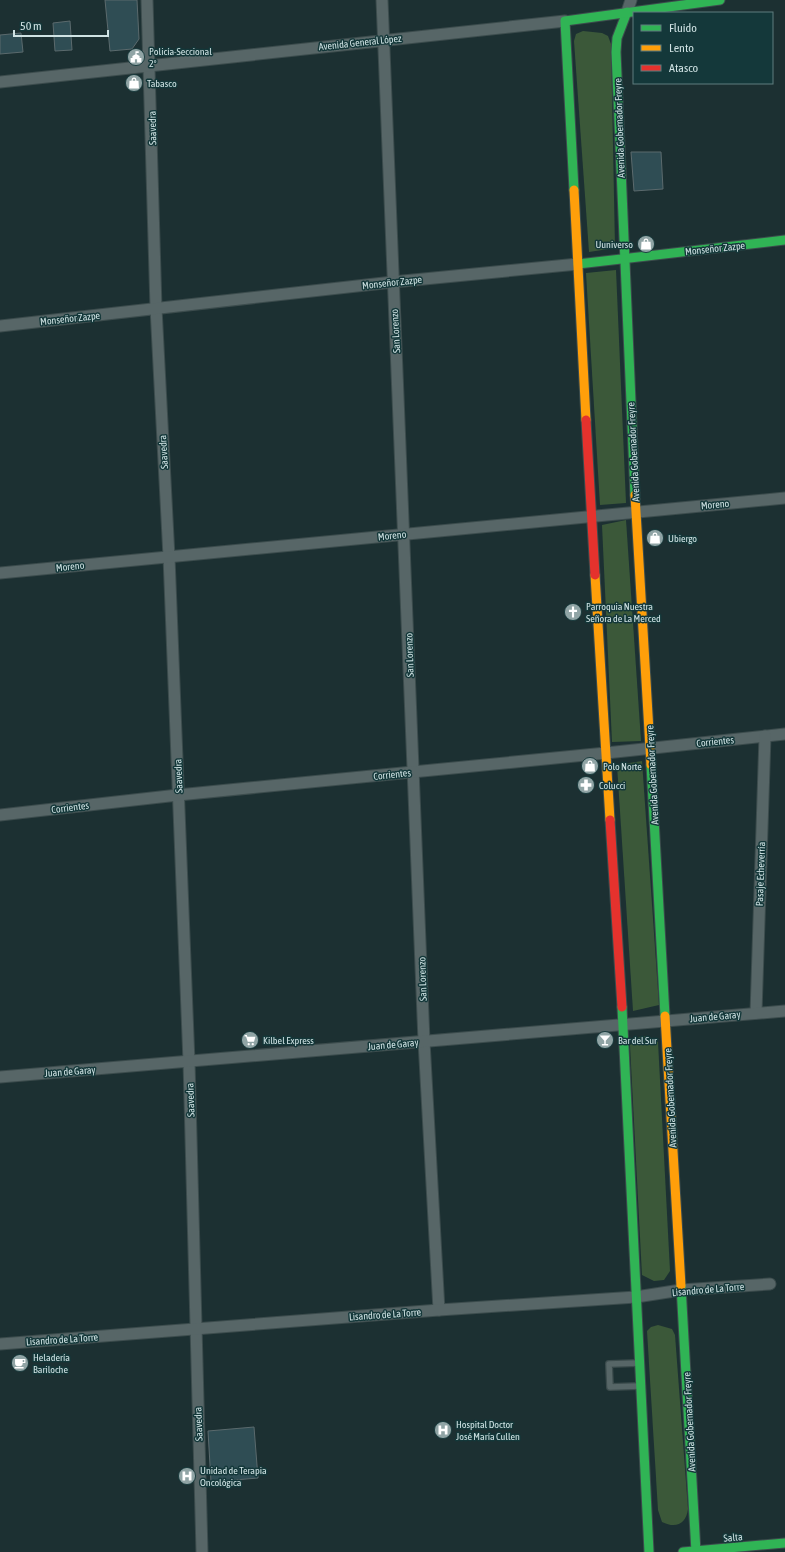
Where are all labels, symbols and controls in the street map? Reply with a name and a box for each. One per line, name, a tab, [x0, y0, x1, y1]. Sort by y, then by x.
scale bar	[14, 12, 108, 38]
legend	[633, 12, 773, 84]
text: 50 m	[20, 19, 42, 33]
text: Fluido	[669, 21, 697, 35]
street label: Avenida General López	[318, 33, 403, 52]
text: Lento	[669, 41, 694, 55]
place label: Policía-Seccional 2°	[149, 46, 212, 69]
public building icon: Policía-Seccional 2°	[126, 47, 146, 67]
text: Atasco	[669, 61, 699, 75]
shop icon: Tabasco	[124, 73, 144, 93]
place label: Tabasco	[147, 78, 177, 89]
street label: Avenida Gobernador Freyre	[612, 78, 627, 178]
street label: Saavedra	[147, 110, 158, 145]
shop icon: Uuniverso	[636, 234, 656, 254]
place label: Uuniverso	[595, 239, 633, 250]
street label: Monseñor Zazpe	[685, 240, 746, 257]
street label: Monseñor Zazpe	[362, 274, 423, 291]
street label: San Lorenzo	[389, 308, 402, 353]
street label: Monseñor Zazpe	[40, 310, 101, 327]
street label: Avenida Gobernador Freyre	[625, 401, 642, 502]
street label: Saavedra	[157, 434, 170, 469]
street label: Moreno	[700, 498, 730, 511]
shop icon: Ubiergo	[645, 528, 665, 548]
street label: Moreno	[377, 529, 407, 542]
place label: Ubiergo	[668, 533, 697, 544]
street label: Moreno	[55, 560, 85, 573]
place label: Parroquia Nuestra Señora de La Merced	[586, 601, 661, 624]
church icon: Parroquia Nuestra Señora de La Merced	[563, 602, 583, 622]
street label: San Lorenzo	[403, 632, 416, 677]
street label: Avenida Gobernador Freyre	[644, 724, 661, 825]
street label: Corrientes	[696, 734, 735, 749]
shop icon: Polo Norte	[580, 756, 600, 776]
street label: Saavedra	[172, 758, 185, 793]
place label: Polo Norte	[603, 761, 642, 772]
street label: Corrientes	[373, 767, 412, 782]
pharmacy icon: Colucci	[576, 775, 596, 795]
place label: Colucci	[599, 780, 625, 791]
street label: Corrientes	[51, 800, 90, 815]
street label: Pasaje Echeverría	[754, 841, 767, 906]
street label: San Lorenzo	[416, 956, 429, 1001]
street label: Juan de Garay	[689, 1009, 741, 1024]
supermarket icon: Kilbel Express	[240, 1030, 260, 1050]
bar icon: Bar del Sur	[595, 1030, 615, 1050]
place label: Kilbel Express	[263, 1035, 314, 1046]
place label: Bar del Sur	[618, 1035, 658, 1046]
street label: Juan de Garay	[367, 1037, 419, 1052]
street label: Avenida Gobernador Freyre	[662, 1047, 679, 1148]
street label: Juan de Garay	[44, 1064, 96, 1079]
street label: Saavedra	[184, 1082, 197, 1117]
street label: Lisandro de La Torre	[671, 1281, 745, 1298]
street label: Lisandro de La Torre	[349, 1306, 422, 1323]
street label: Lisandro de La Torre	[26, 1331, 99, 1348]
place label: Heladería Bariloche	[33, 1352, 70, 1375]
cafe icon: Heladería Bariloche	[10, 1353, 30, 1373]
street label: Avenida Gobernador Freyre	[681, 1371, 698, 1472]
street label: Saavedra	[192, 1406, 205, 1441]
place label: Hospital Doctor José María Cullen	[456, 1419, 520, 1442]
hospital icon: Hospital Doctor José María Cullen	[433, 1420, 453, 1440]
place label: Unidad de Terapia Oncológica	[200, 1465, 267, 1488]
hospital icon: Unidad de Terapia Oncológica	[177, 1466, 197, 1486]
street label: Salta	[723, 1531, 743, 1544]

